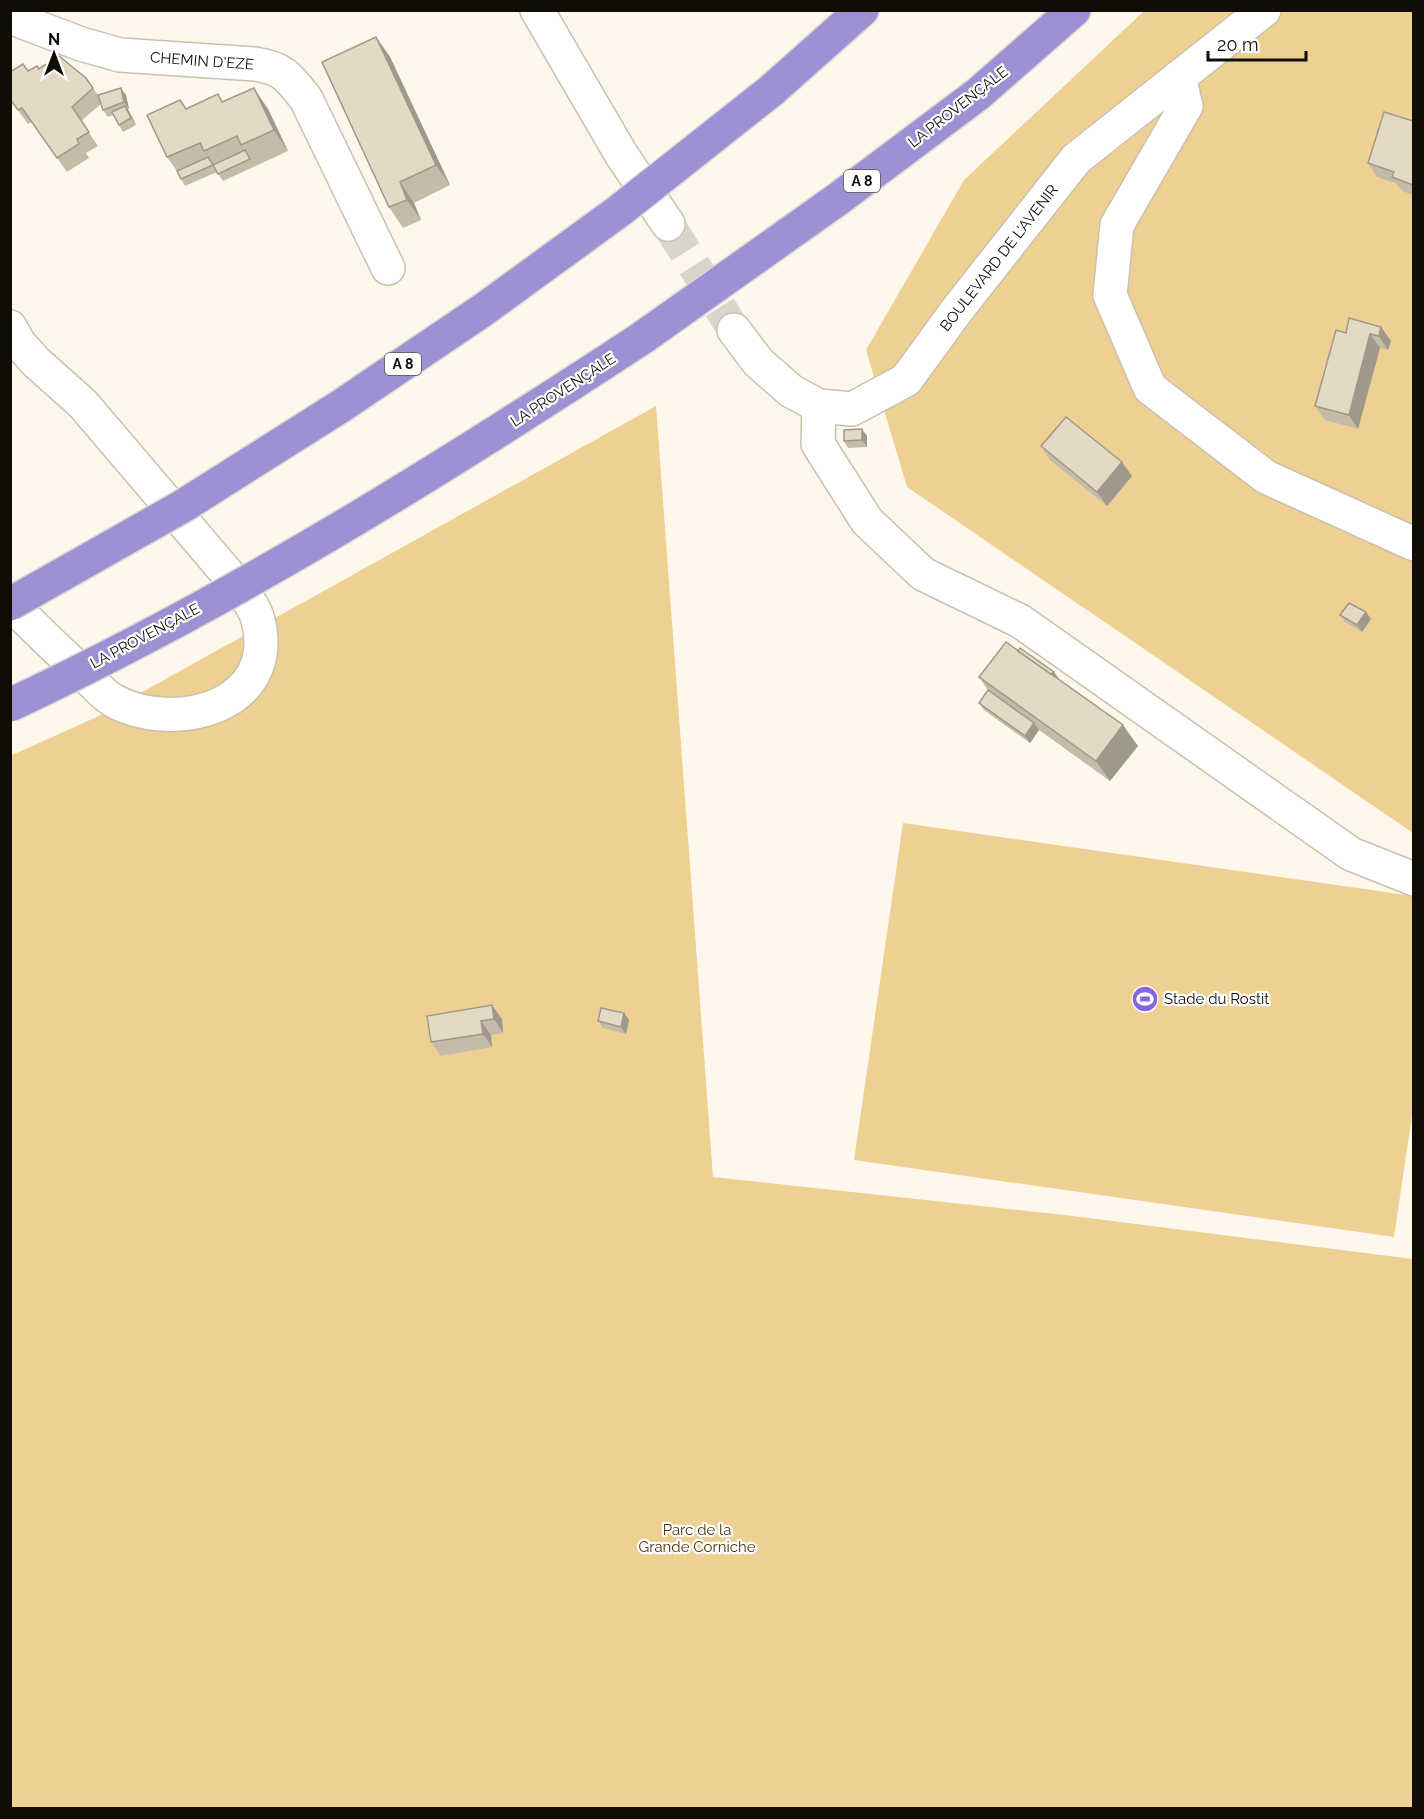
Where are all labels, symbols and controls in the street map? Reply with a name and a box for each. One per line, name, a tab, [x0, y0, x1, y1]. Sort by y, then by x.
north arrow	[24, 24, 84, 84]
scale bar	[1208, 24, 1306, 62]
text: N	[48, 30, 60, 49]
text: 20 m	[1217, 34, 1259, 55]
street label: CHEMIN D'EZE	[149, 48, 255, 74]
street label: LA PROVENÇALE	[905, 63, 1011, 151]
road number: A 8	[844, 170, 880, 192]
street label: BOULEVARD DE L'AVENIR	[936, 181, 1062, 335]
street label: LA PROVENÇALE	[507, 349, 619, 431]
road number: A 8	[385, 353, 421, 375]
street label: LA PROVENÇALE	[87, 600, 203, 672]
sports icon: Stade du Rostit	[1130, 984, 1160, 1014]
place label: Stade du Rostit	[1164, 990, 1269, 1008]
park label: Parc de la Grande Corniche	[638, 1521, 756, 1556]

